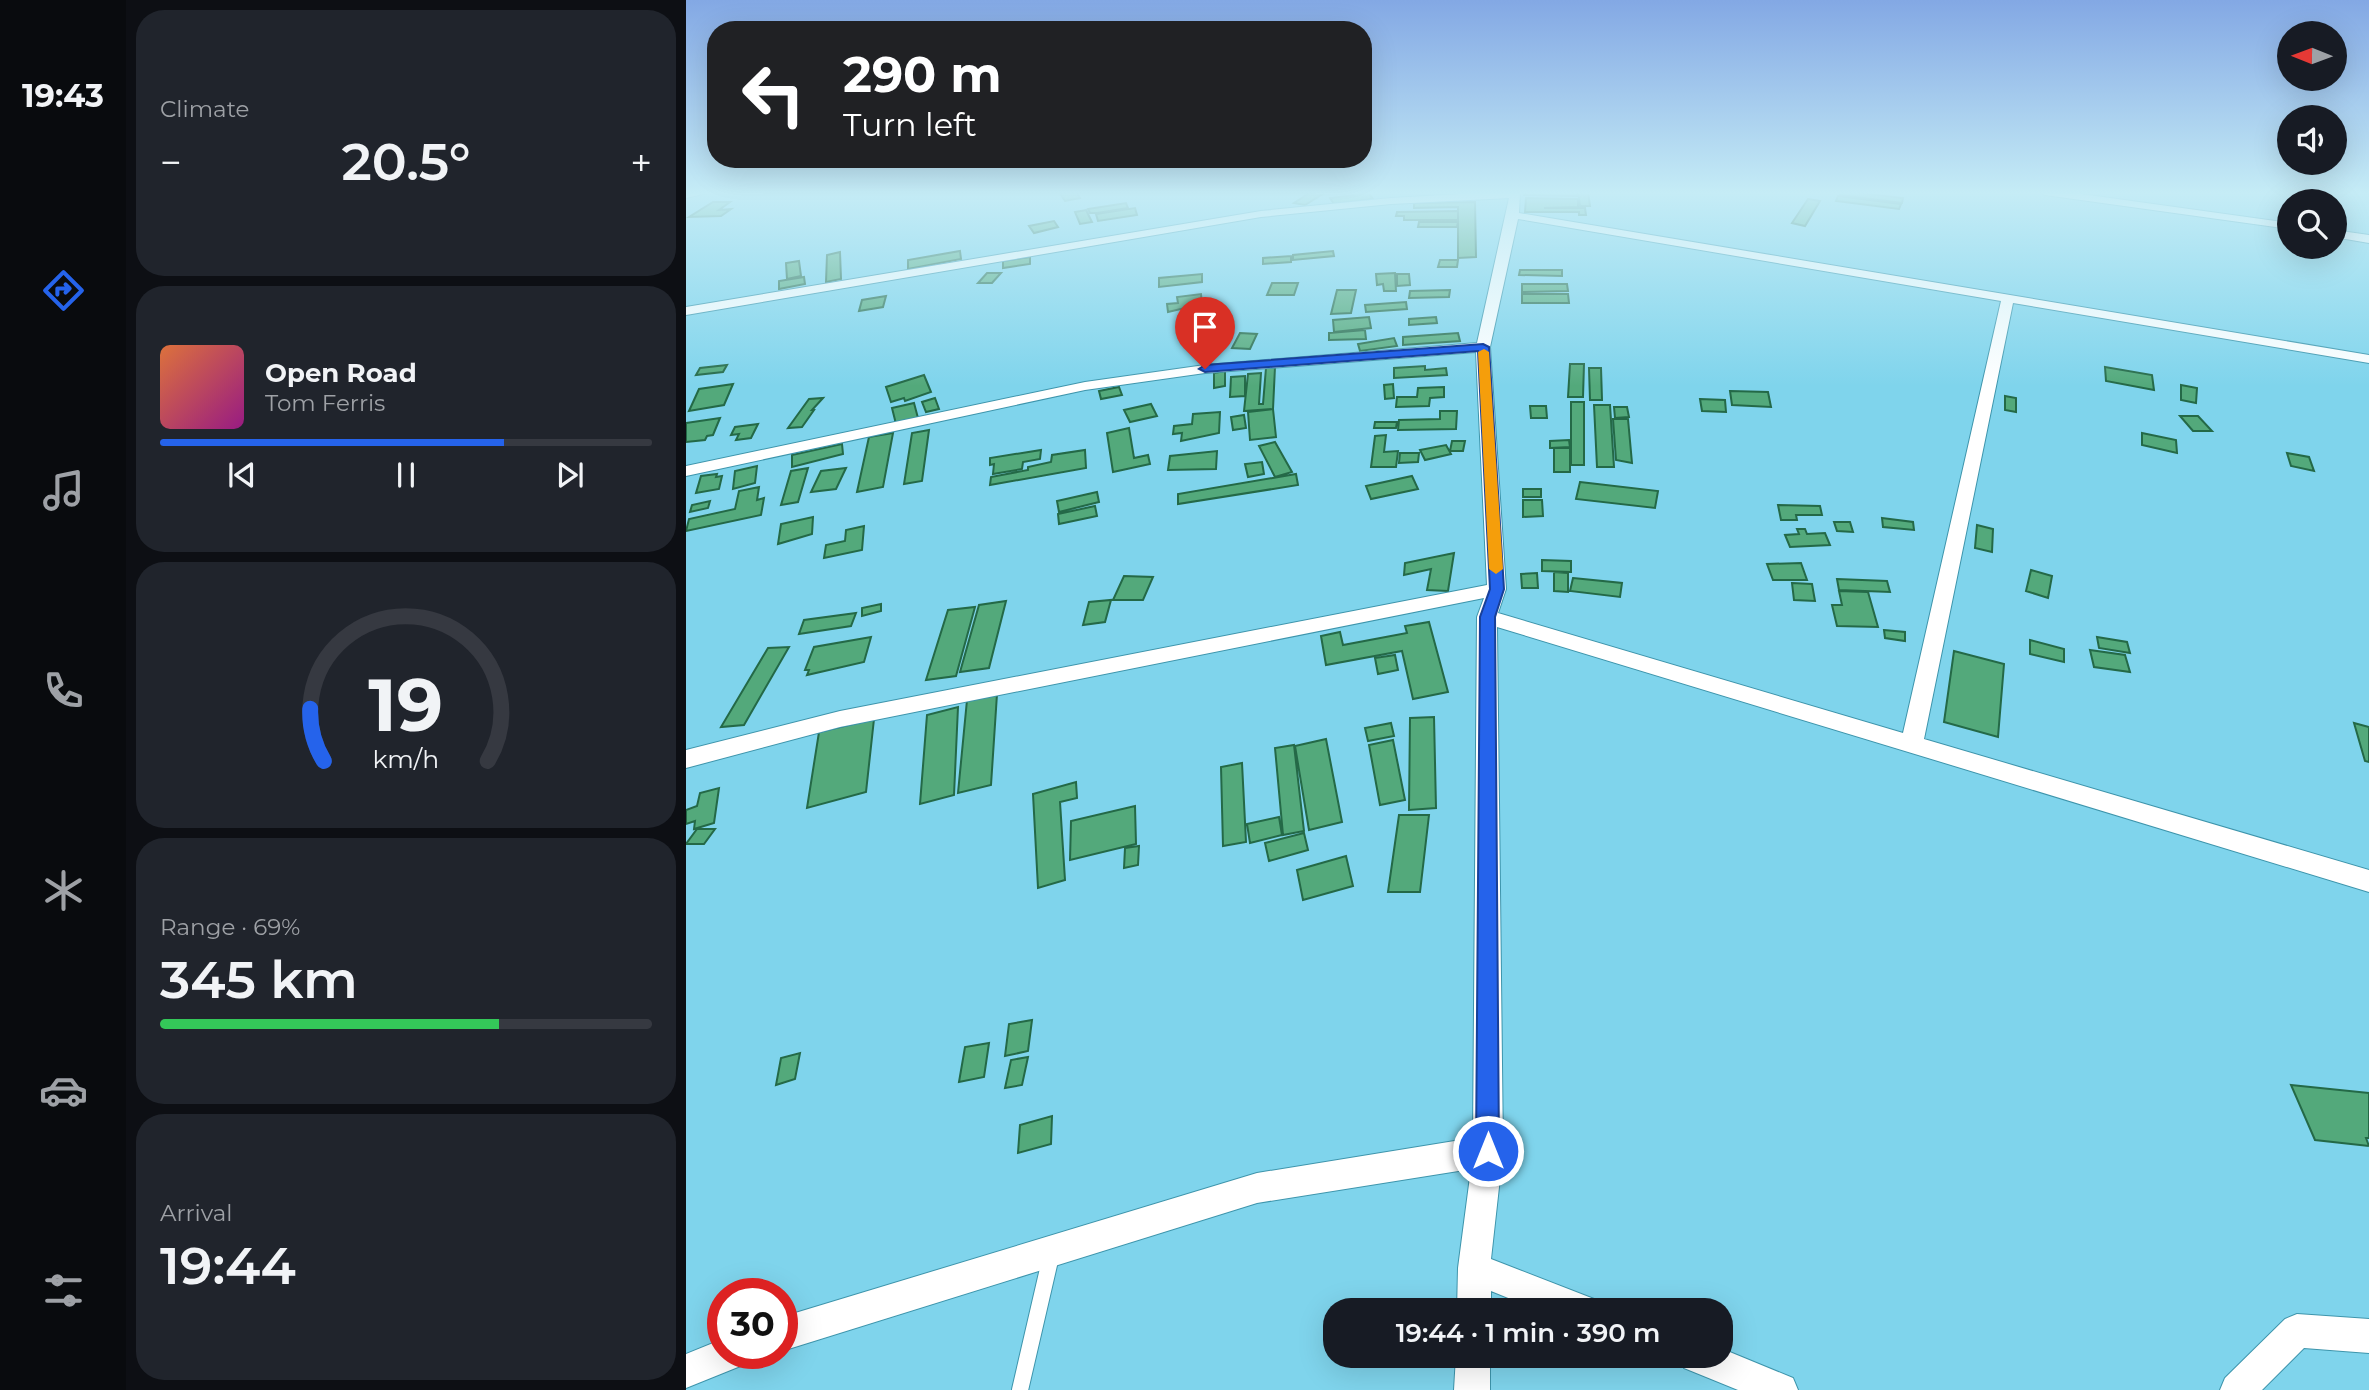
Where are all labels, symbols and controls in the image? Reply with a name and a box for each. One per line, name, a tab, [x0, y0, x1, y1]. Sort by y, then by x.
north arrow	[2277, 21, 2347, 91]
map controls	[2277, 21, 2347, 259]
text: 290 m	[843, 45, 1002, 104]
icon: left	[728, 49, 819, 140]
text: 19:43	[22, 76, 104, 115]
text: Climate	[160, 95, 249, 123]
text: Turn left	[843, 105, 977, 144]
button: sound	[2277, 105, 2347, 175]
text: 20.5°	[342, 130, 470, 193]
text: −	[160, 139, 182, 186]
text: +	[630, 139, 652, 186]
button: search	[2277, 189, 2347, 259]
icon: directions	[39, 266, 88, 315]
pin	[1175, 297, 1235, 369]
icon: arrive	[1186, 308, 1224, 346]
text: Open Road	[265, 357, 417, 389]
text: Tom Ferris	[265, 389, 385, 417]
icon: previous	[223, 456, 261, 494]
icon: pause	[387, 456, 425, 494]
icon: next	[551, 456, 589, 494]
icon: music	[39, 466, 88, 515]
text: 19	[369, 661, 443, 749]
icon: phone	[39, 666, 88, 715]
text: km/h	[373, 744, 439, 774]
icon: climate	[39, 866, 88, 915]
text: Range · 69%	[160, 913, 300, 941]
text: 345 km	[160, 948, 358, 1011]
icon: car	[39, 1066, 88, 1115]
position arrow	[1451, 1114, 1525, 1188]
text: Arrival	[160, 1199, 233, 1227]
text: 19:44	[160, 1234, 296, 1297]
icon: filters	[39, 1266, 88, 1315]
speed limit sign: 30	[707, 1278, 798, 1369]
text: 19:44 · 1 min · 390 m	[1396, 1317, 1660, 1349]

